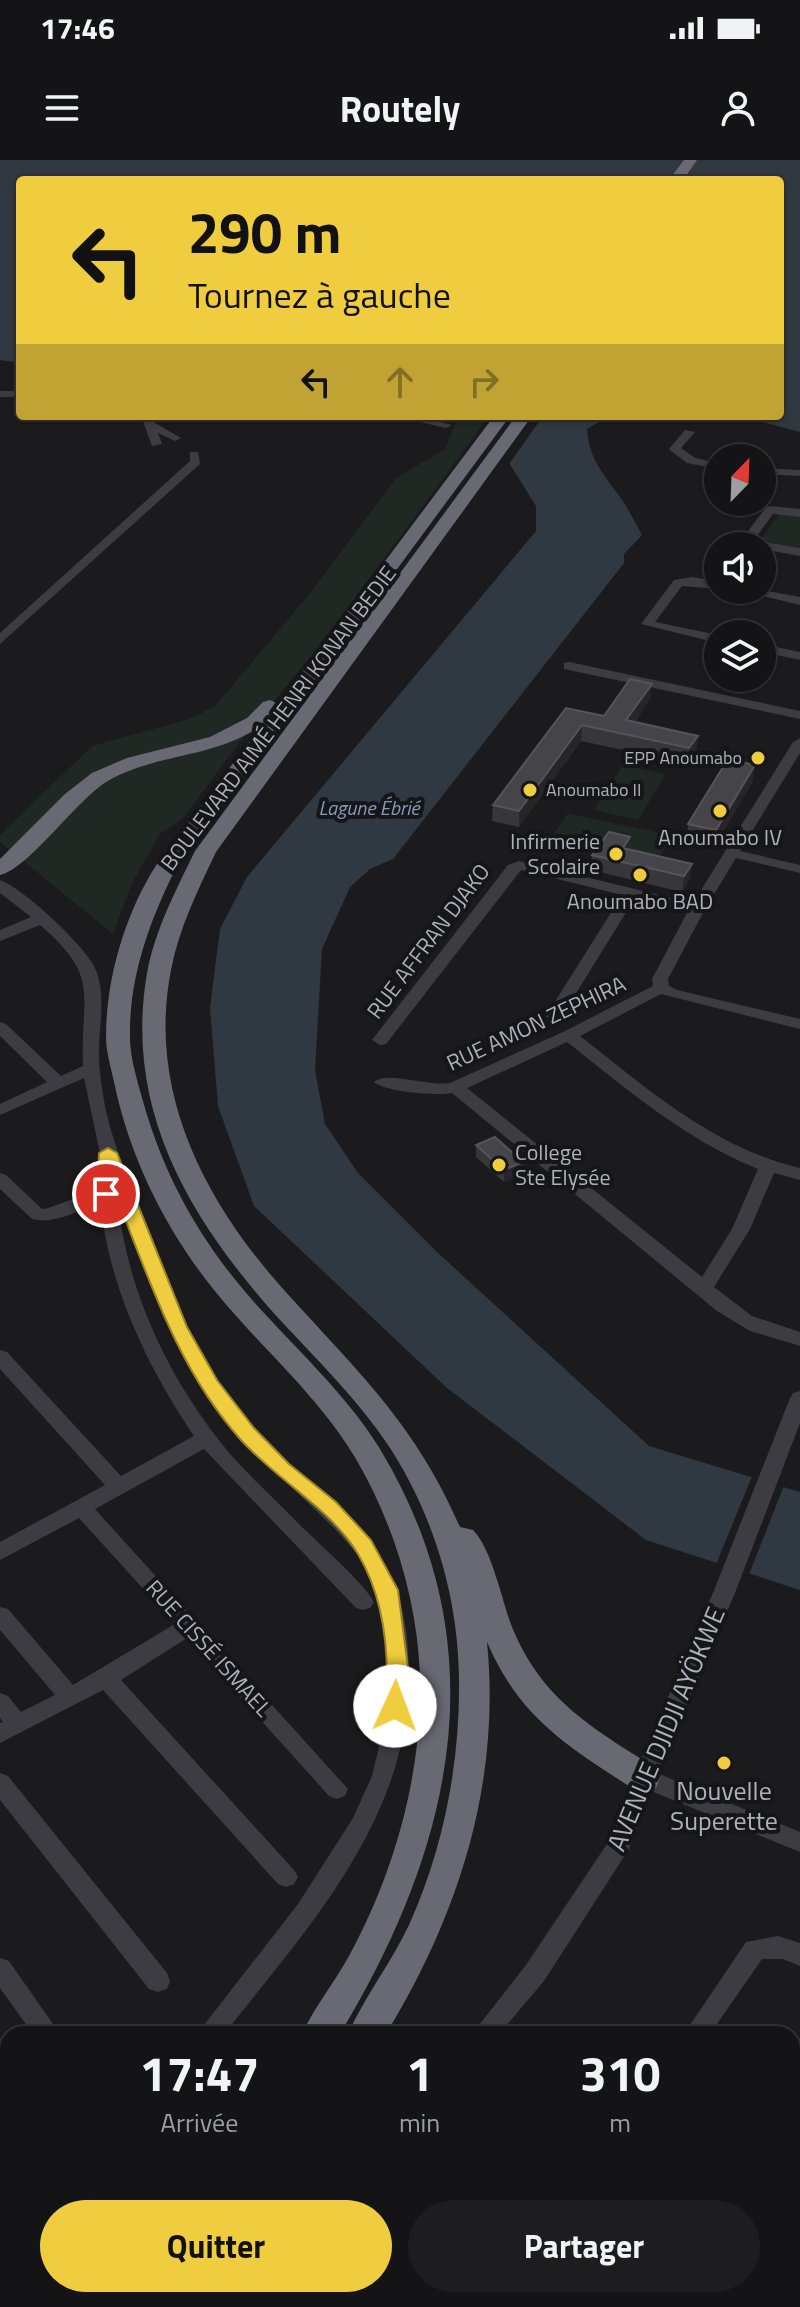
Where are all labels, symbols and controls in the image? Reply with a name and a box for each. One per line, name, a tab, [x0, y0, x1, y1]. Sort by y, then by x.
text: 17:46	[40, 5, 115, 51]
text: Routely	[340, 81, 460, 136]
icon: menu	[40, 86, 84, 130]
icon: person	[716, 86, 760, 130]
text: 290 m	[188, 190, 341, 275]
icon: left	[56, 208, 160, 312]
text: Tournez à gauche	[188, 267, 451, 322]
icon: left	[294, 360, 338, 404]
icon: ahead	[378, 360, 422, 404]
icon: right	[462, 360, 506, 404]
north arrow	[704, 444, 776, 516]
map controls	[704, 444, 776, 692]
button: sound	[704, 532, 776, 604]
street label: BOULEVARD AIMÉ HENRI KONAN BEDIE	[152, 558, 404, 878]
button: layers	[704, 620, 776, 692]
place label: EPP Anoumabo	[624, 744, 742, 771]
marker: EPP Anoumabo	[749, 749, 767, 767]
place label: Anoumabo II	[546, 776, 641, 803]
marker: Anoumabo II	[521, 781, 539, 799]
water label: Lagune Ébrié	[318, 792, 421, 823]
marker: Anoumabo IV	[711, 802, 729, 820]
place label: Anoumabo IV	[658, 820, 782, 854]
place label: Infirmerie Scolaire	[510, 824, 600, 883]
marker: Infirmerie Scolaire	[607, 845, 625, 863]
street label: RUE AFFRAN DJAKO	[358, 856, 498, 1026]
marker: Anoumabo BAD	[631, 866, 649, 884]
place label: Anoumabo BAD	[567, 884, 713, 918]
street label: RUE AMON ZEPHIRA	[441, 967, 631, 1079]
place label: College Ste Elysée	[515, 1135, 611, 1194]
marker: College Ste Elysée	[490, 1156, 508, 1174]
pin	[72, 1160, 140, 1228]
icon: arrive	[84, 1172, 128, 1216]
street label: RUE CISSÉ ISMAEL	[138, 1572, 280, 1725]
street label: AVENUE DJIDJI AYÖKWE	[596, 1601, 735, 1857]
position arrow	[353, 1664, 437, 1748]
marker: Nouvelle Superette	[715, 1754, 733, 1772]
place label: Nouvelle Superette	[670, 1771, 778, 1840]
text: 17:47	[140, 2037, 259, 2110]
text: 1	[406, 2037, 433, 2110]
text: 310	[580, 2037, 660, 2110]
text: Arrivée	[161, 2103, 238, 2142]
text: min	[399, 2103, 440, 2142]
text: m	[609, 2103, 631, 2142]
button: Quitter	[40, 2200, 392, 2292]
button: Partager	[408, 2200, 760, 2292]

